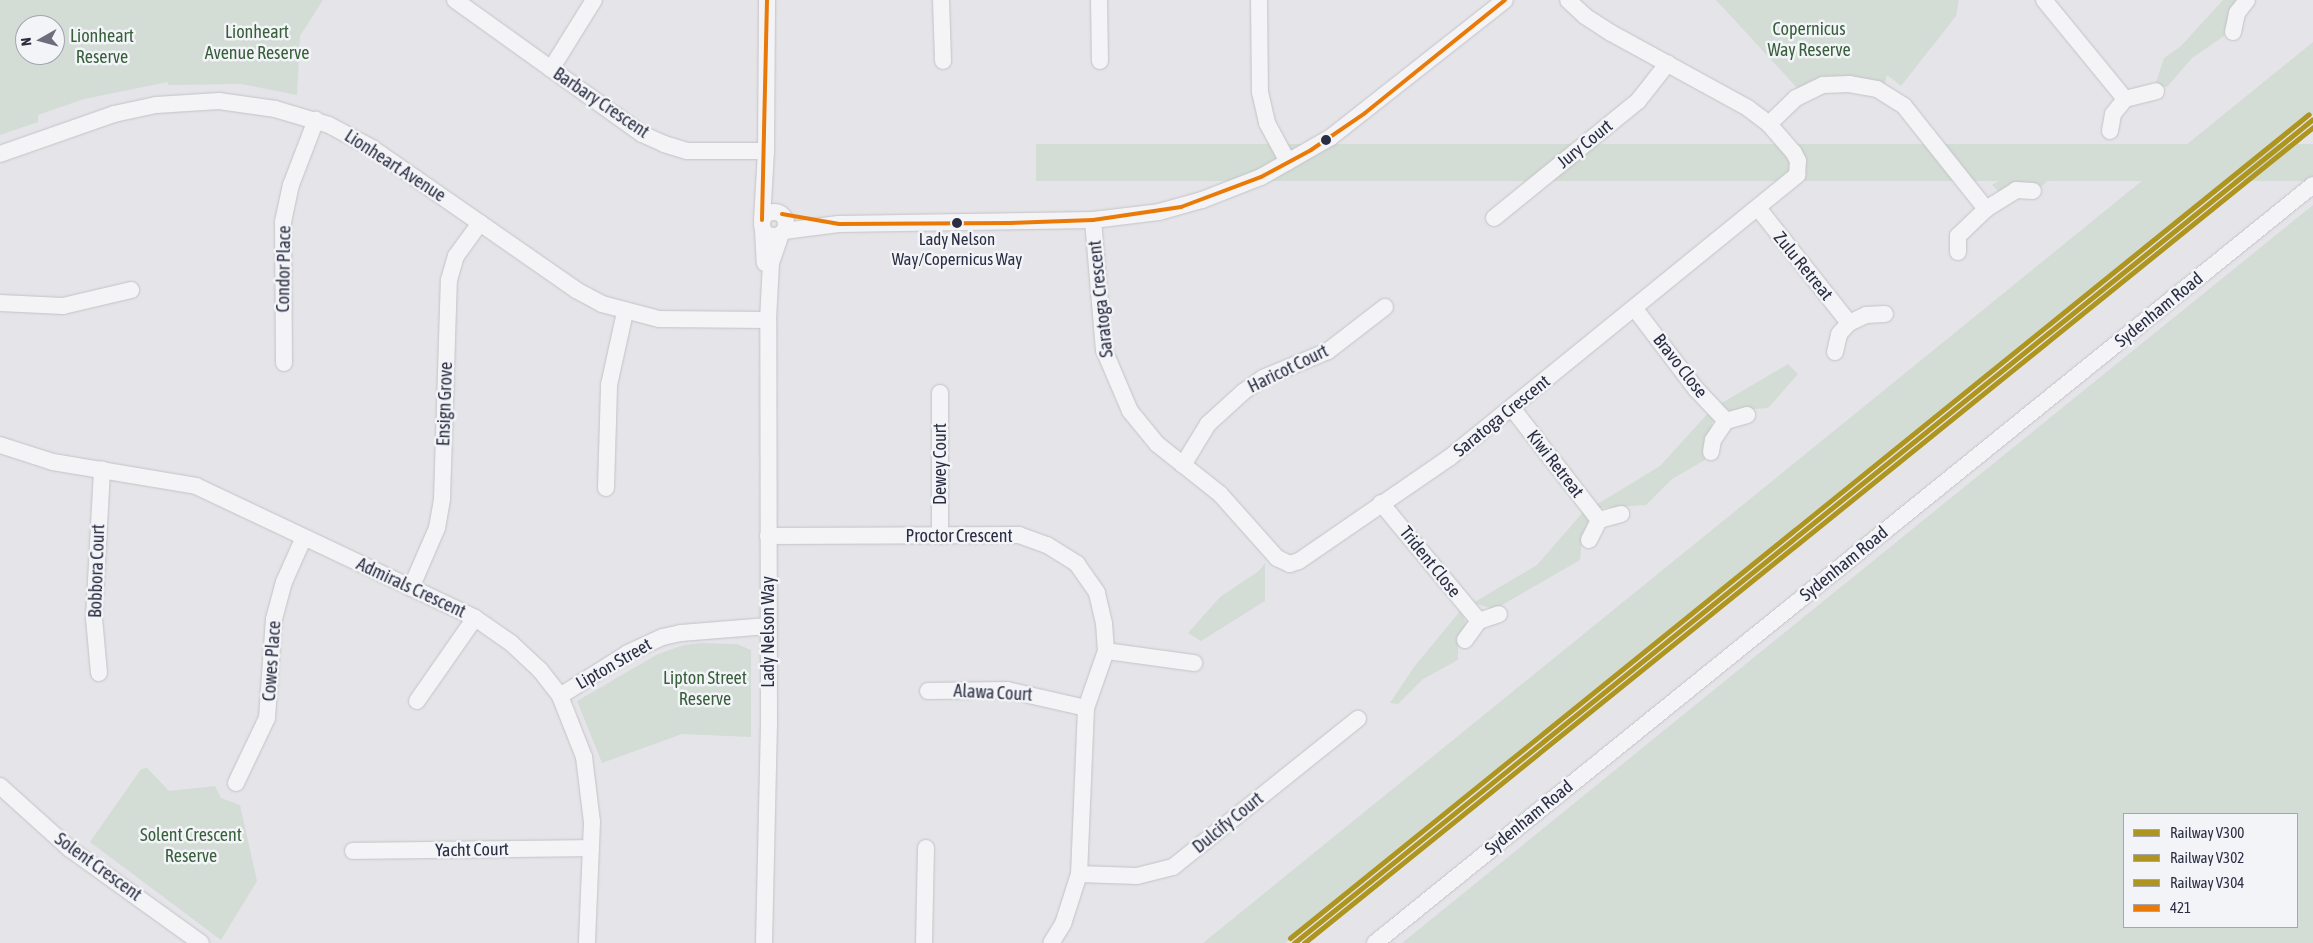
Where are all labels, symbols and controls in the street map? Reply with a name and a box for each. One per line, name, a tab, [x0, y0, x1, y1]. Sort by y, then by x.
north arrow	[15, 15, 65, 65]
park label: Copernicus Way Reserve	[1767, 19, 1851, 62]
park label: Lionheart Avenue Reserve	[205, 22, 309, 64]
park label: Lionheart Reserve	[70, 26, 134, 68]
text: N	[18, 37, 35, 47]
street label: Barbary Crescent	[549, 63, 653, 143]
street label: Jury Court	[1553, 115, 1617, 173]
street label: Lionheart Avenue	[340, 125, 450, 207]
unlabelled marker	[1321, 135, 1331, 145]
marker: Lady Nelson Way/Copernicus Way	[952, 218, 962, 228]
street label: Condor Place	[272, 225, 296, 313]
street label: Zulu Retreat	[1769, 227, 1837, 305]
place label: Lady Nelson Way/Copernicus Way	[892, 230, 1022, 270]
street label: Saratoga Crescent	[1084, 239, 1118, 359]
street label: Sydenham Road	[2111, 268, 2207, 352]
street label: Bravo Close	[1648, 330, 1712, 402]
street label: Haricot Court	[1244, 340, 1332, 398]
street label: Ensign Grove	[433, 361, 457, 447]
street label: Saratoga Crescent	[1450, 371, 1554, 461]
street label: Dewey Court	[929, 423, 951, 505]
street label: Kiwi Retreat	[1522, 426, 1588, 502]
street label: Trident Close	[1395, 522, 1465, 602]
street label: Sydenham Road	[1796, 522, 1892, 606]
street label: Bobbora Court	[85, 524, 109, 618]
street label: Proctor Crescent	[905, 525, 1013, 547]
street label: Admirals Crescent	[353, 553, 469, 623]
street label: Lady Nelson Way	[757, 576, 779, 688]
street label: Cowes Place	[258, 620, 286, 702]
street label: Lipton Street	[572, 634, 656, 694]
park label: Lipton Street Reserve	[663, 668, 747, 711]
street label: Alawa Court	[953, 680, 1033, 706]
street label: Sydenham Road	[1481, 776, 1577, 860]
street label: Dulcify Court	[1188, 788, 1268, 858]
legend	[2123, 813, 2298, 928]
text: Railway V300	[2170, 824, 2244, 841]
park label: Solent Crescent Reserve	[140, 825, 242, 868]
street label: Solent Crescent	[50, 828, 146, 906]
street label: Yacht Court	[435, 839, 509, 861]
text: Railway V302	[2170, 849, 2244, 866]
text: Railway V304	[2170, 874, 2244, 891]
text: 421	[2170, 899, 2191, 916]

